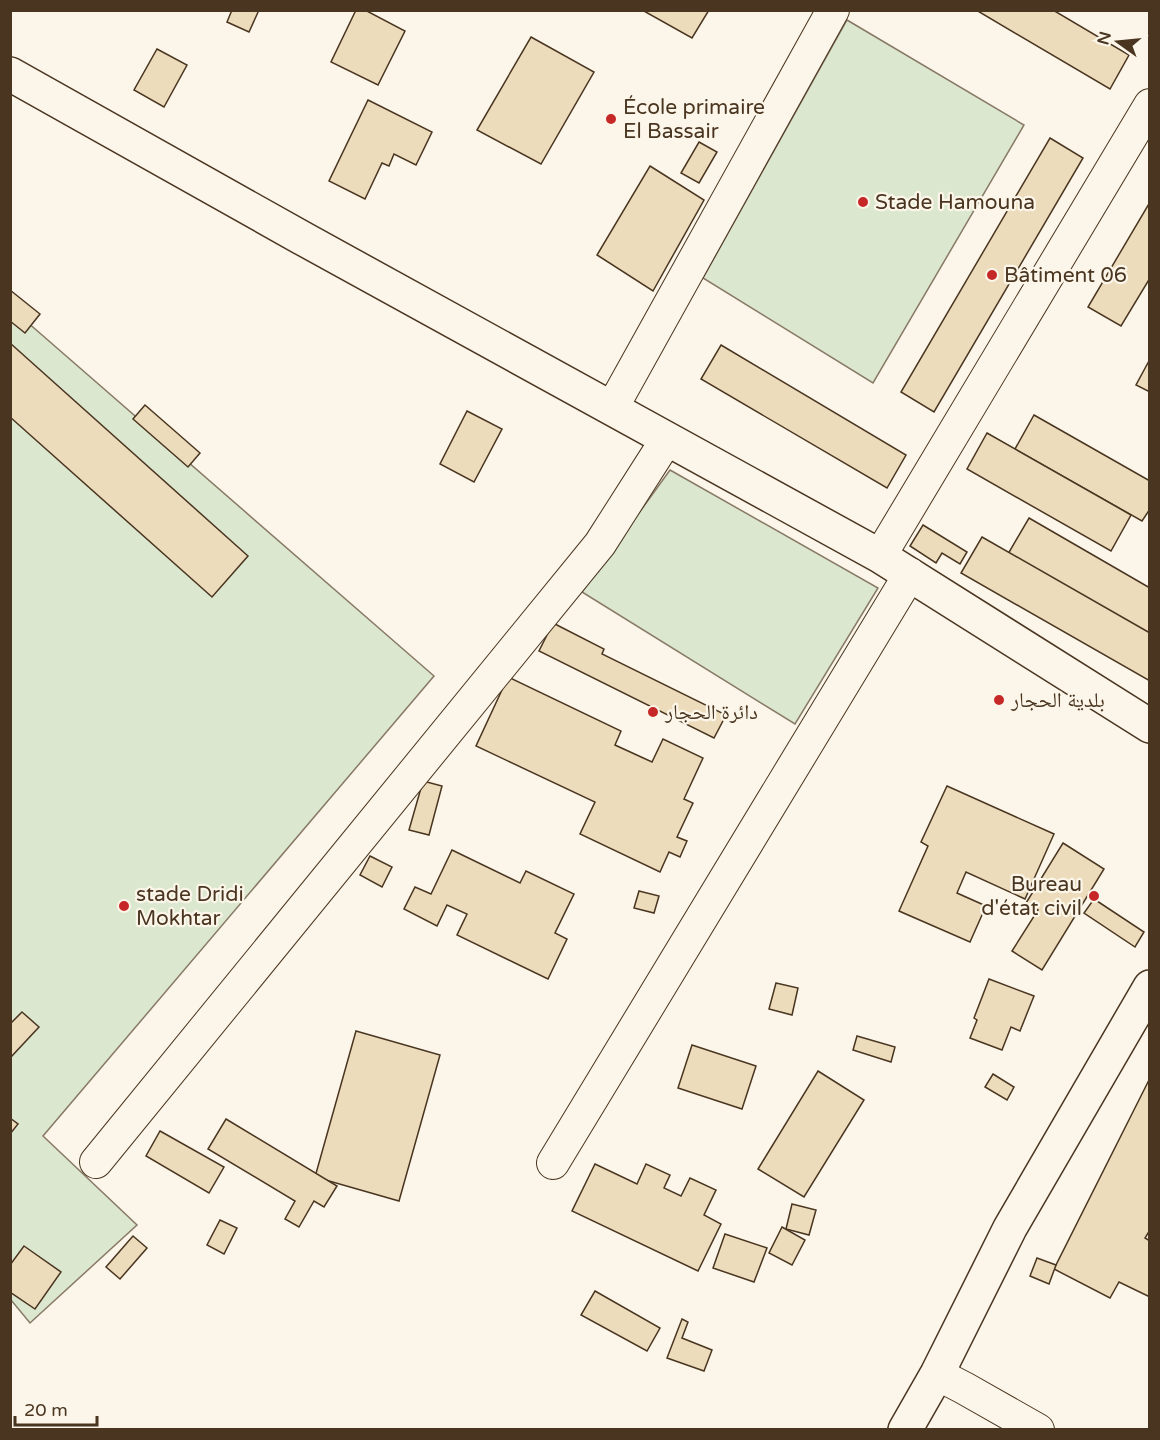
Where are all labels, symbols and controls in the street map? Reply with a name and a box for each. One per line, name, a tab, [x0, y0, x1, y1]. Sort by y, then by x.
north arrow	[1088, 12, 1148, 72]
text: N	[1093, 30, 1116, 47]
place label: École primaire El Bassair	[623, 95, 765, 144]
marker: École primaire El Bassair	[604, 112, 618, 126]
place label: Stade Hamouna	[875, 190, 1035, 215]
marker: Stade Hamouna	[856, 195, 870, 209]
place label: Bâtiment 06	[1004, 263, 1127, 288]
marker: Bâtiment 06	[985, 268, 999, 282]
place label: بلدية الحجار	[1010, 688, 1105, 713]
marker: بلدية الحجار	[992, 693, 1006, 707]
place label: دائرة الحجار	[664, 700, 758, 725]
marker: دائرة الحجار	[646, 705, 660, 719]
place label: Bureau d'état civil	[981, 872, 1082, 921]
place label: stade Dridi Mokhtar	[136, 882, 244, 931]
marker: Bureau d'état civil	[1087, 889, 1101, 903]
marker: stade Dridi Mokhtar	[117, 899, 131, 913]
scale bar	[15, 1389, 98, 1427]
text: 20 m	[24, 1399, 68, 1421]

